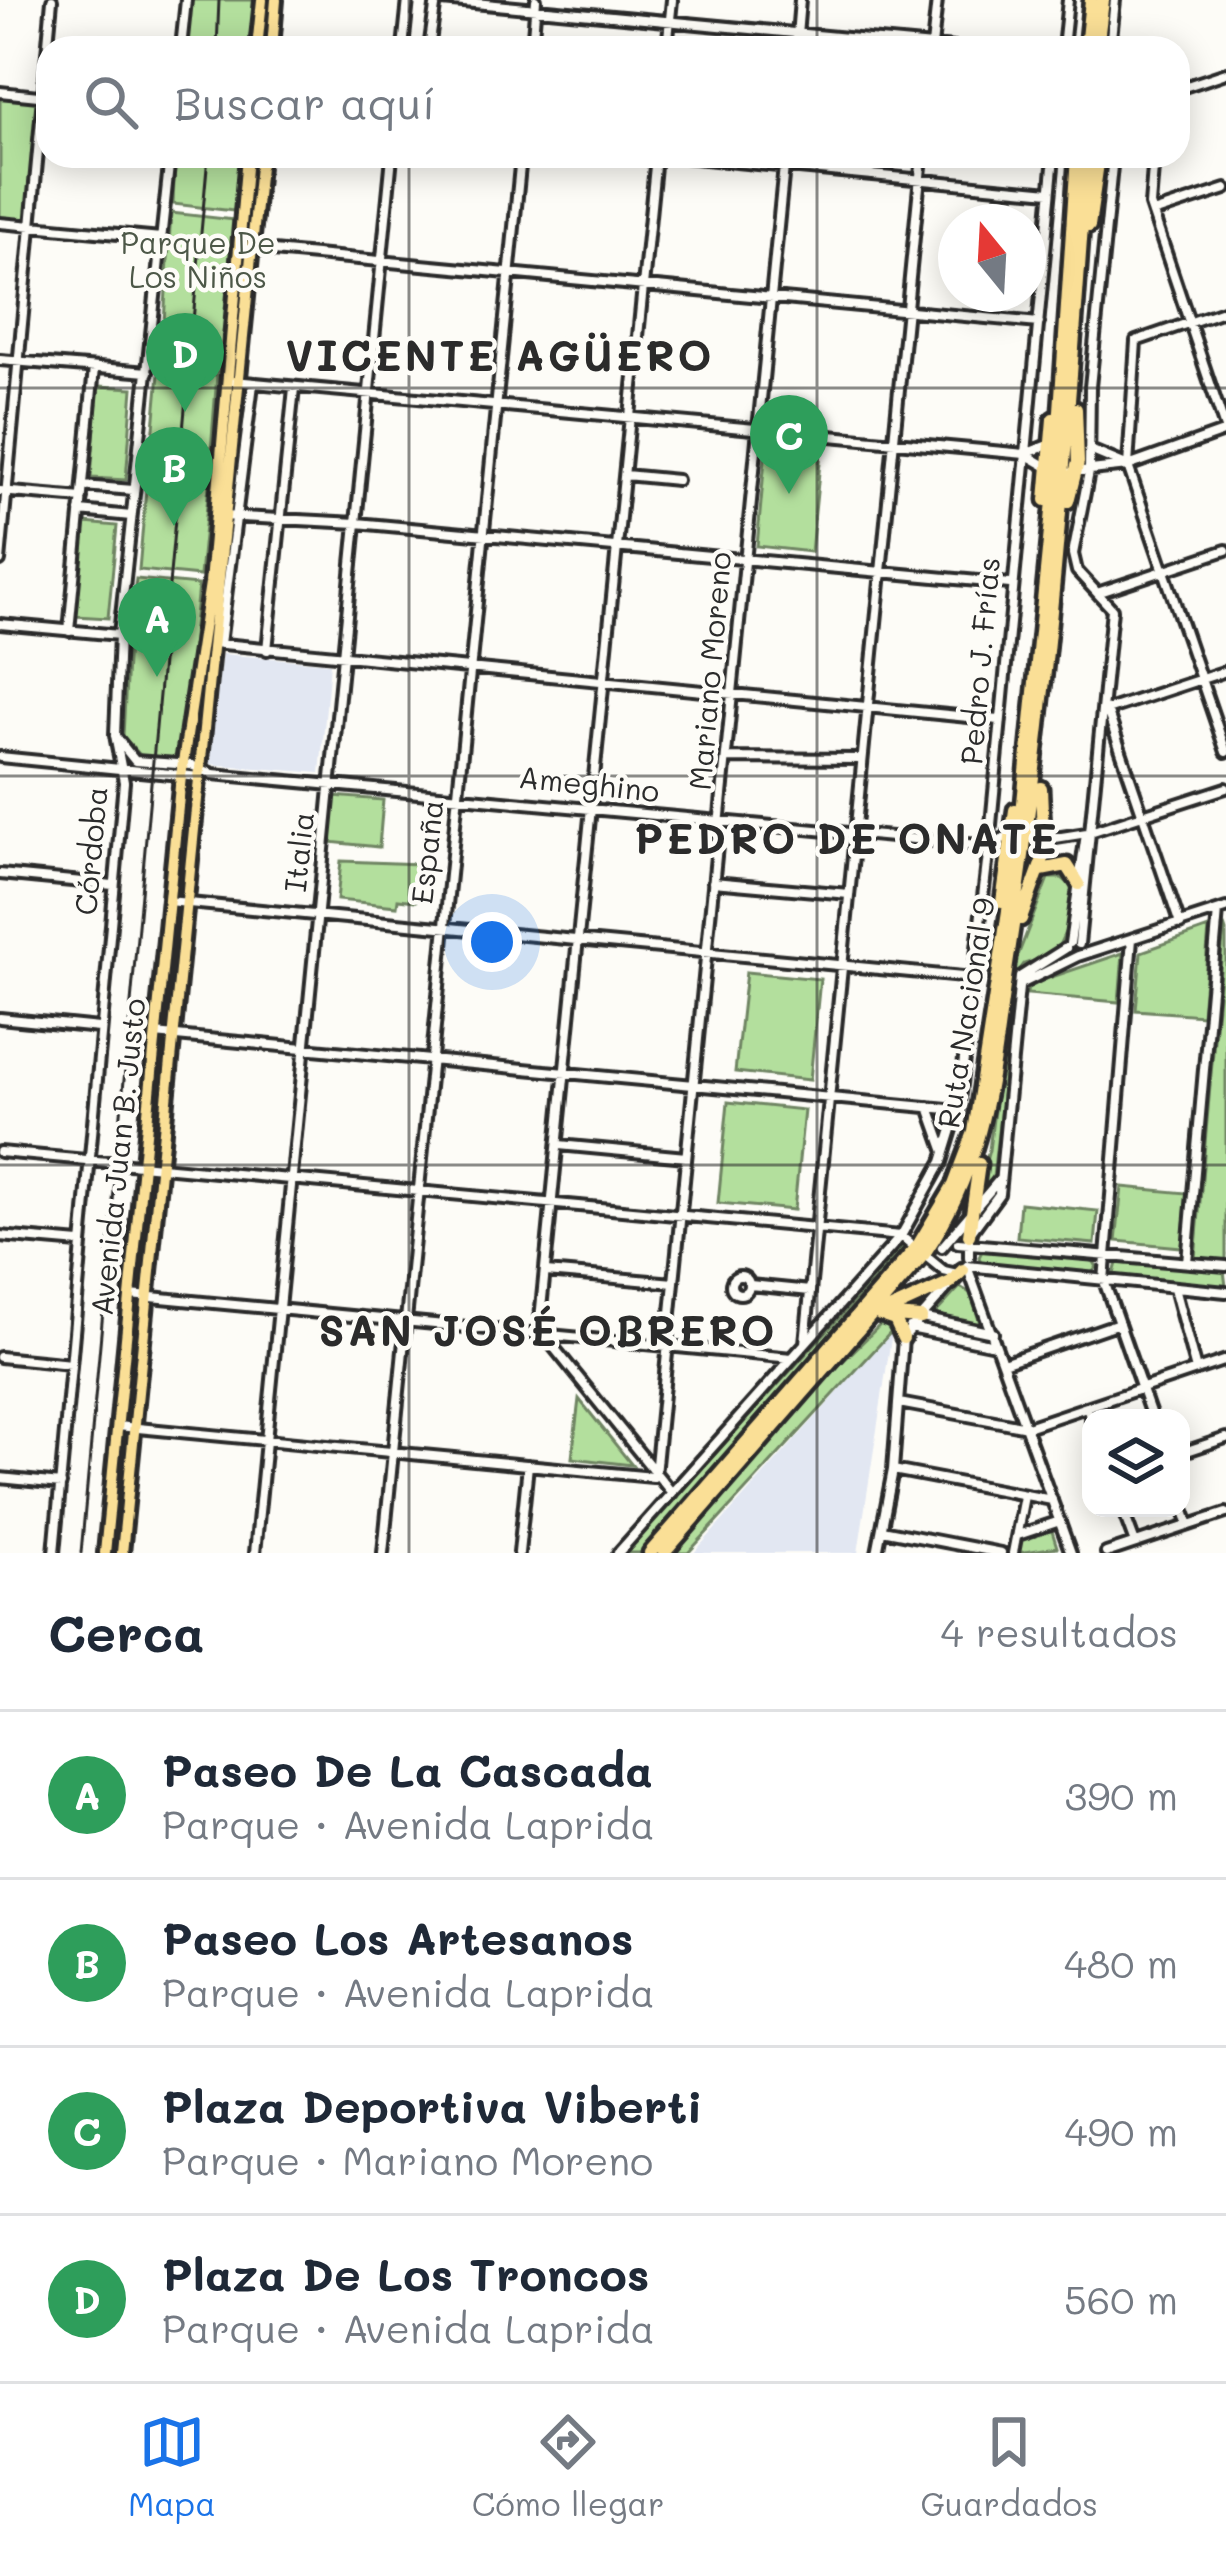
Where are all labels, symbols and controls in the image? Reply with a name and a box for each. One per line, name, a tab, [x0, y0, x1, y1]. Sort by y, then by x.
search box	[36, 36, 1190, 168]
icon: search	[78, 69, 144, 135]
text: Buscar aquí	[174, 73, 436, 131]
north arrow	[938, 204, 1046, 312]
park label: Parque De Los Niños	[120, 222, 276, 296]
pin: D	[146, 313, 224, 412]
district label: VICENTE AGÜERO	[285, 327, 715, 382]
pin: C	[750, 395, 828, 494]
pin: B	[135, 427, 213, 526]
street label: Mariano Moreno	[679, 550, 739, 792]
street label: Pedro J. Frías	[950, 556, 1008, 766]
pin: A	[118, 578, 196, 677]
street label: Ameghino	[517, 756, 661, 810]
street label: Córdoba	[64, 785, 116, 917]
street label: España	[401, 798, 451, 906]
street label: Italia	[274, 810, 322, 894]
district label: PEDRO DE ONATE	[634, 810, 1060, 865]
street label: Ruta Nacional 9	[927, 895, 1003, 1131]
your location	[462, 912, 522, 972]
street label: Avenida Juan B. Justo	[80, 996, 154, 1317]
district label: SAN JOSÉ OBRERO	[318, 1302, 778, 1357]
map controls	[1082, 1409, 1190, 1517]
button: layers	[1082, 1409, 1190, 1517]
text: Cerca	[48, 1598, 205, 1665]
text: 4 resultados	[941, 1606, 1178, 1657]
text: Paseo De La Cascada	[162, 1740, 653, 1798]
text: A	[73, 1769, 101, 1820]
text: 390 m	[1064, 1769, 1178, 1820]
text: Parque · Avenida Laprida	[162, 1798, 654, 1849]
text: Paseo Los Artesanos	[162, 1908, 633, 1966]
text: B	[74, 1937, 100, 1988]
text: 480 m	[1064, 1937, 1178, 1988]
text: Parque · Avenida Laprida	[162, 1966, 654, 2017]
text: Plaza Deportiva Viberti	[162, 2076, 702, 2134]
text: C	[73, 2105, 101, 2156]
text: 490 m	[1064, 2105, 1178, 2156]
text: Parque · Mariano Moreno	[162, 2134, 653, 2185]
text: Plaza De Los Troncos	[162, 2244, 649, 2302]
text: D	[73, 2273, 101, 2324]
text: 560 m	[1064, 2273, 1178, 2324]
text: Parque · Avenida Laprida	[162, 2302, 654, 2353]
tab: Mapa	[128, 2409, 216, 2524]
tab: Cómo llegar	[472, 2409, 664, 2524]
tab: Guardados	[920, 2409, 1098, 2524]

